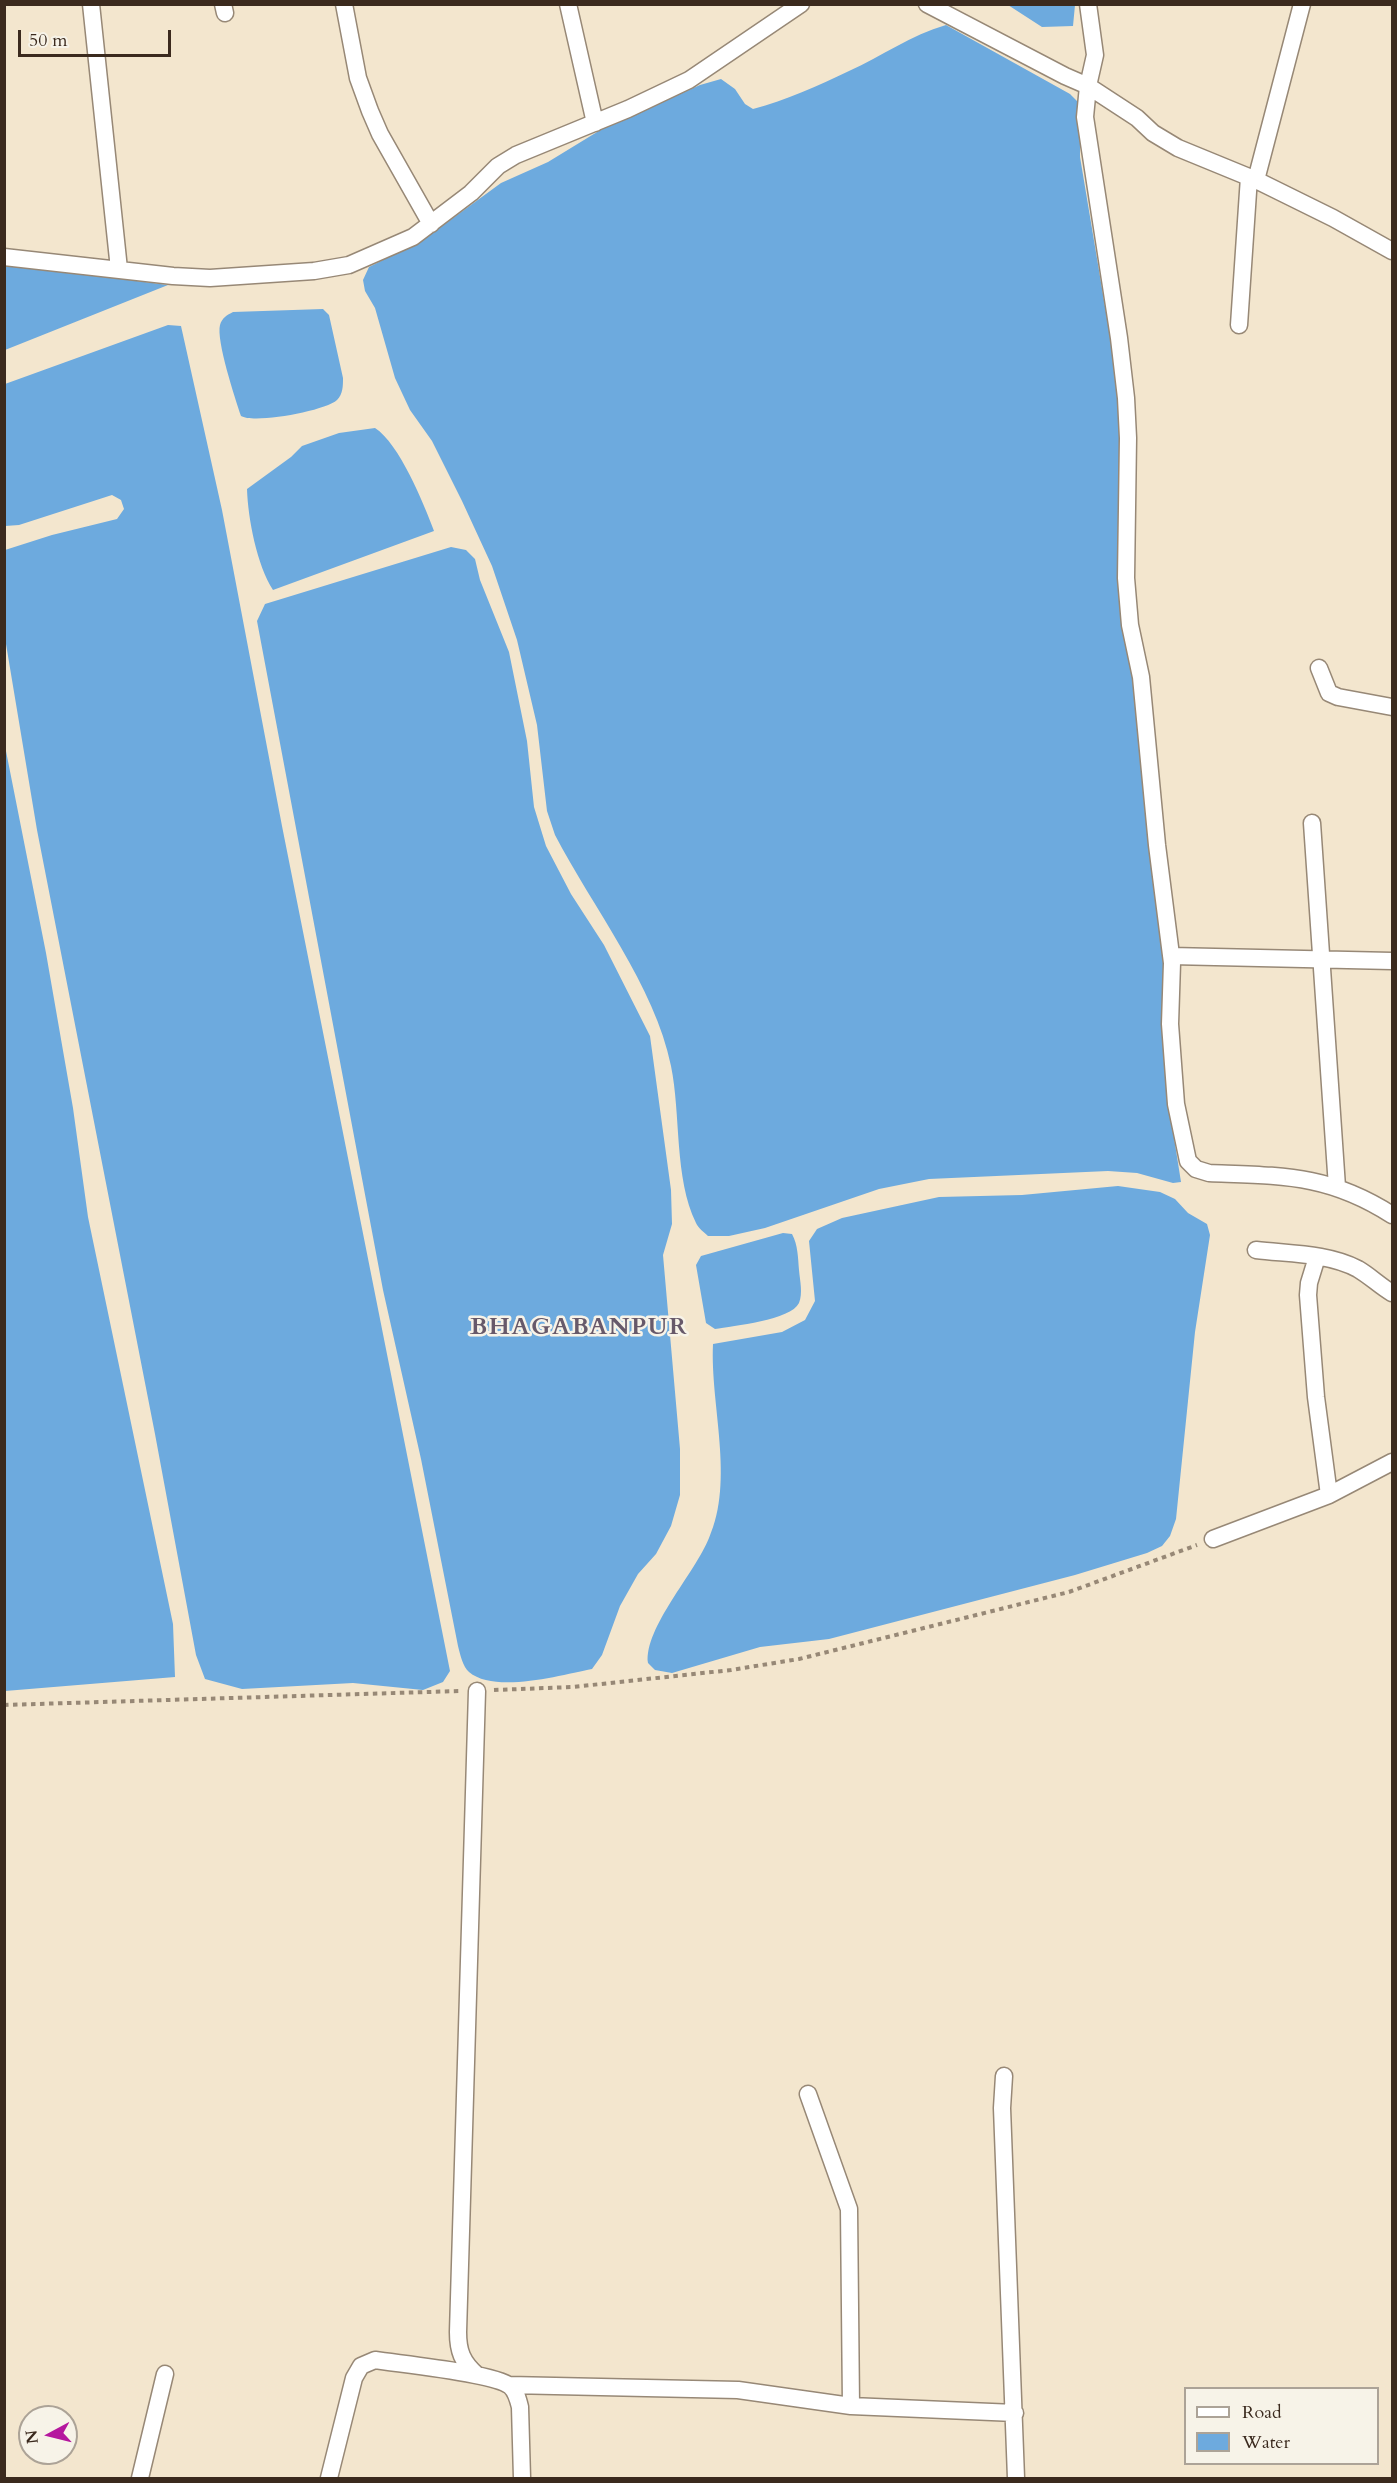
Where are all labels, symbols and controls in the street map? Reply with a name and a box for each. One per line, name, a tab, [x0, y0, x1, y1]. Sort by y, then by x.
scale bar	[21, 18, 174, 56]
text: 50 m	[29, 28, 68, 53]
district label: BHAGABANPUR	[470, 1314, 688, 1342]
legend	[1184, 2387, 1379, 2465]
text: Road	[1242, 2400, 1282, 2425]
north arrow	[18, 2405, 78, 2465]
text: N	[20, 2429, 44, 2445]
text: Water	[1242, 2430, 1290, 2455]

